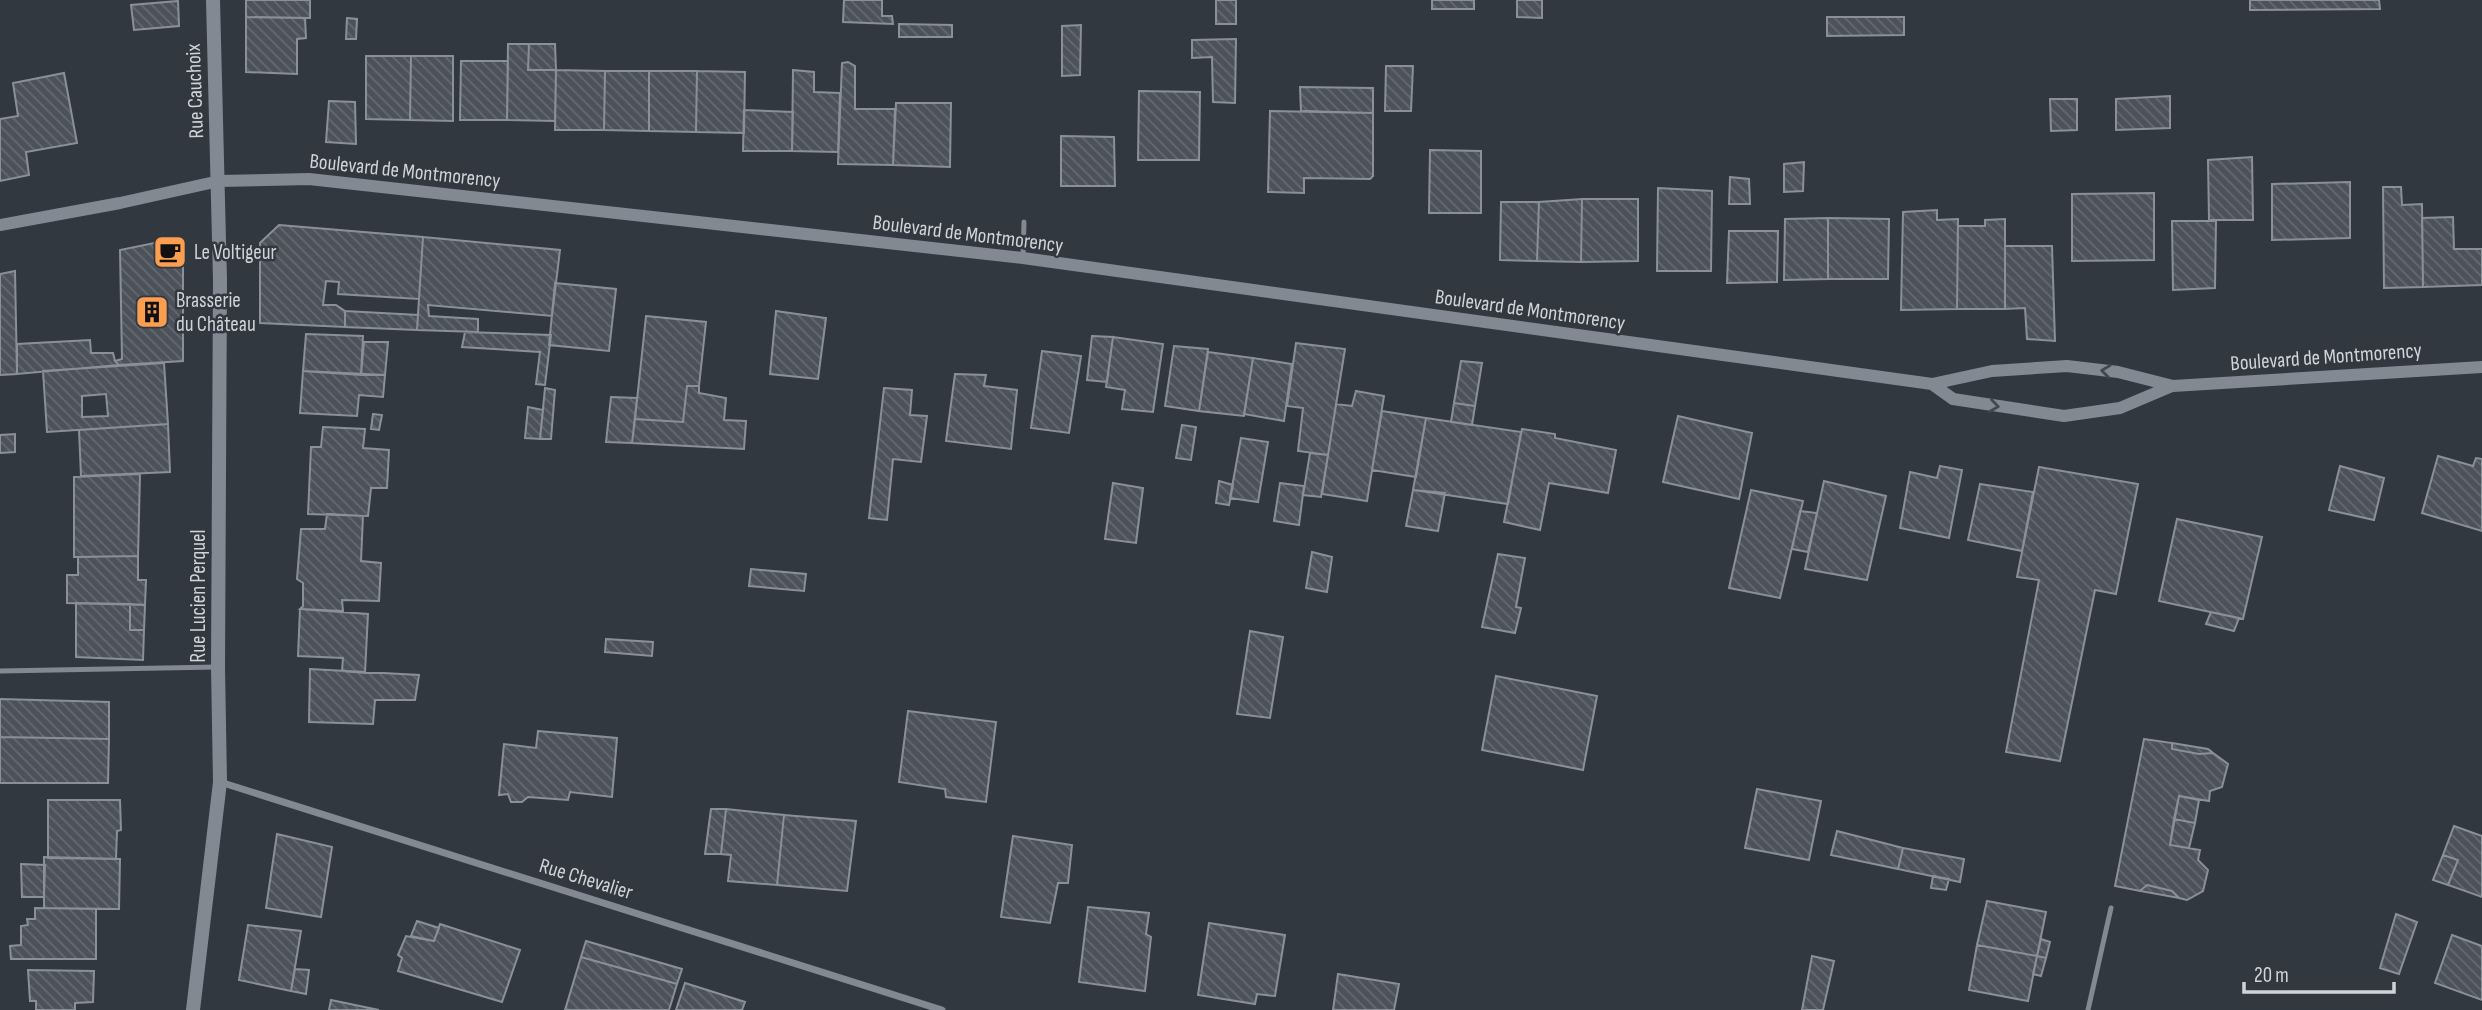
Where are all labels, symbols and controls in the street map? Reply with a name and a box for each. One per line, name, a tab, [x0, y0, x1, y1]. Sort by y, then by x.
street label: Rue Cauchoix	[181, 43, 209, 139]
street label: Boulevard de Montmorency	[308, 149, 502, 193]
street label: Boulevard de Montmorency	[871, 210, 1065, 258]
cafe icon: Le Voltigeur	[151, 233, 189, 271]
place label: Le Voltigeur	[194, 240, 277, 265]
street label: Boulevard de Montmorency	[1433, 284, 1627, 336]
place label: Brasserie du Château	[176, 288, 256, 337]
building icon: Brasserie du Château	[133, 293, 171, 331]
street label: Boulevard de Montmorency	[2230, 338, 2422, 376]
one-way arrow	[2100, 364, 2112, 379]
one-way arrow	[1988, 399, 2000, 414]
street label: Rue Lucien Perquel	[186, 530, 211, 662]
street label: Rue Chevalier	[536, 853, 636, 905]
scale bar	[2244, 950, 2394, 994]
text: 20 m	[2254, 963, 2289, 988]

